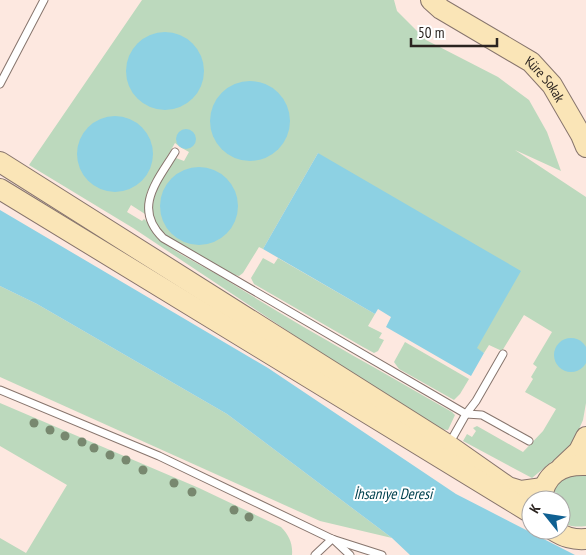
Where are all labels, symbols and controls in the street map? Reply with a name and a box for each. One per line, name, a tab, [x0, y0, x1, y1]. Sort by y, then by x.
scale bar	[411, 15, 497, 47]
text: 50 m	[418, 23, 444, 42]
street label: Küre Sokak	[522, 52, 569, 106]
water label: İhsaniye Deresi	[354, 484, 434, 503]
north arrow	[521, 490, 571, 540]
text: K	[525, 500, 545, 516]

